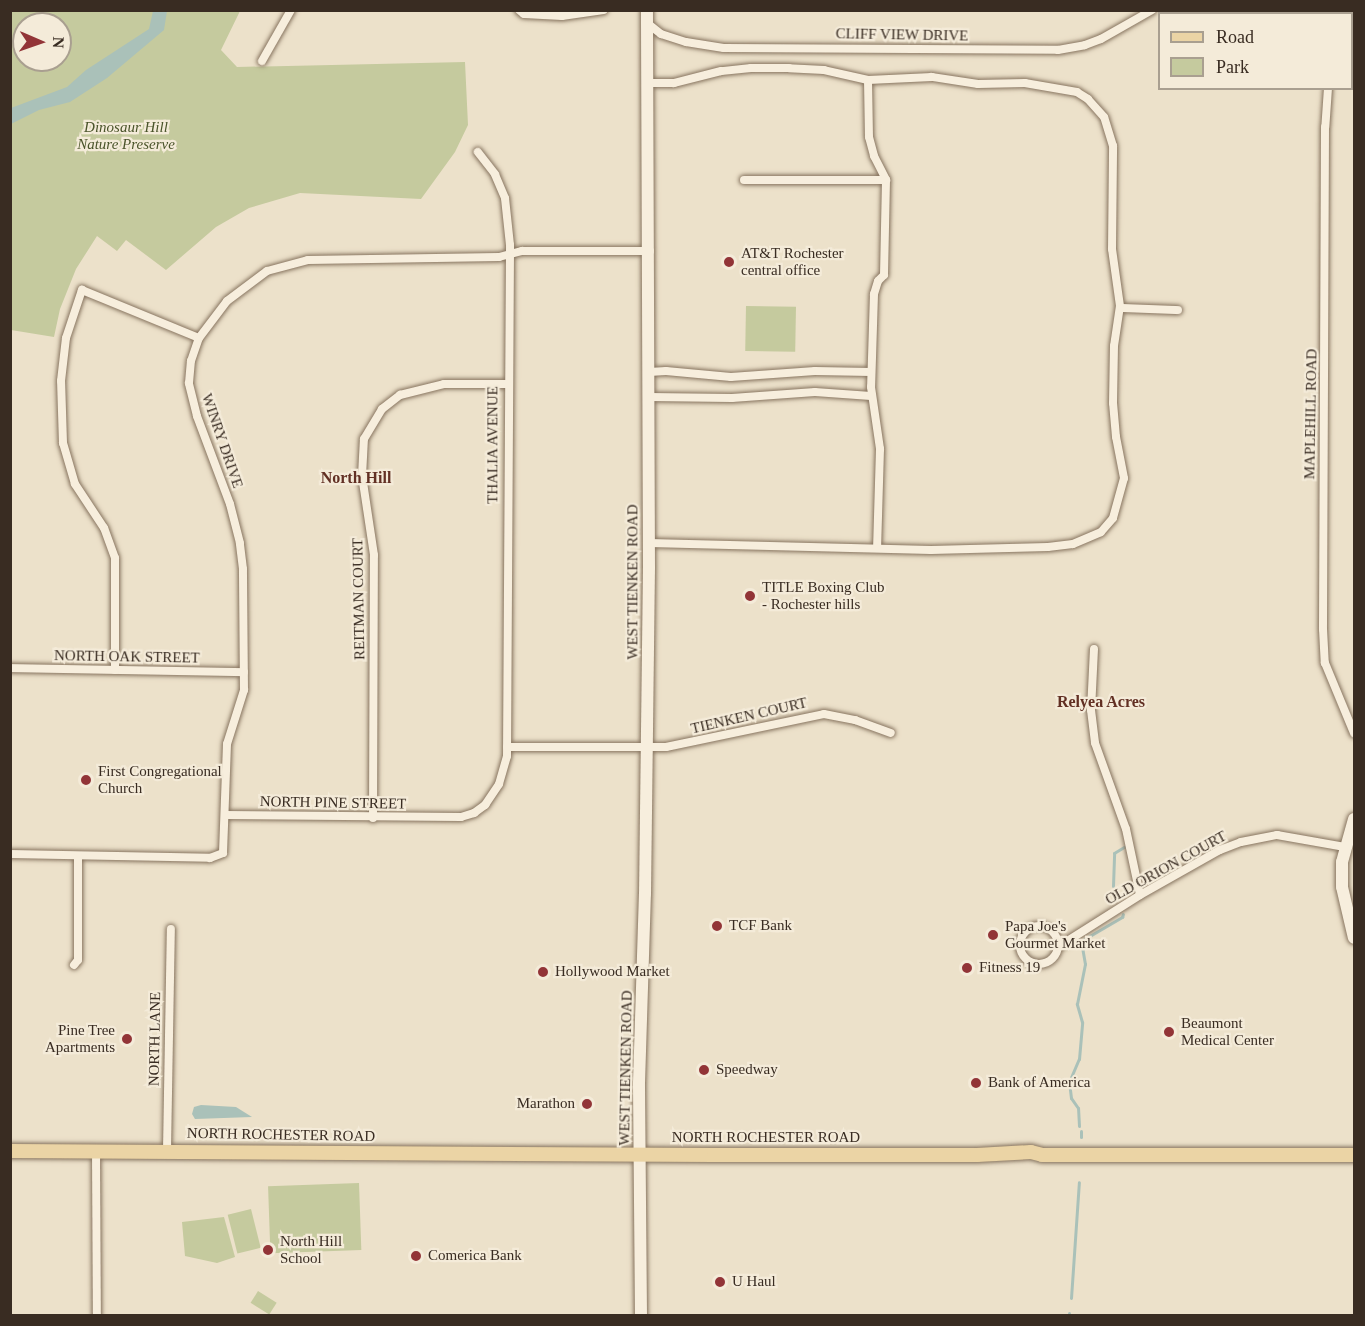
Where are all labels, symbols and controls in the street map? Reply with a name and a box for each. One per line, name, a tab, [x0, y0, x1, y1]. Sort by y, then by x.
north arrow	[12, 12, 72, 72]
legend	[1158, 12, 1353, 90]
street label: CLIFF VIEW DRIVE	[835, 25, 969, 45]
text: Road	[1216, 27, 1254, 47]
text: N	[50, 37, 67, 49]
text: Park	[1216, 57, 1249, 77]
park label: Dinosaur Hill Nature Preserve	[77, 118, 175, 153]
place label: AT&T Rochester central office	[741, 244, 844, 279]
marker: AT&T Rochester central office	[722, 255, 736, 269]
street label: MAPLEHILL ROAD	[1301, 348, 1321, 480]
street label: THALIA AVENUE	[484, 385, 502, 505]
street label: WINRY DRIVE	[197, 391, 247, 491]
district label: North Hill	[321, 468, 391, 488]
street label: WEST TIENKEN ROAD	[624, 504, 642, 660]
street label: REITMAN COURT	[349, 538, 369, 660]
place label: TITLE Boxing Club - Rochester hills	[762, 578, 884, 613]
marker: TITLE Boxing Club - Rochester hills	[743, 589, 757, 603]
street label: NORTH OAK STREET	[54, 647, 200, 667]
district label: Relyea Acres	[1056, 692, 1146, 712]
street label: TIENKEN COURT	[689, 694, 809, 738]
place label: First Congregational Church	[98, 762, 222, 797]
marker: First Congregational Church	[79, 773, 93, 787]
street label: NORTH PINE STREET	[260, 793, 406, 813]
street label: OLD ORION COURT	[1102, 827, 1230, 909]
place label: TCF Bank	[729, 917, 792, 935]
place label: Papa Joe's Gourmet Market	[1005, 917, 1105, 952]
marker: TCF Bank	[710, 919, 724, 933]
marker: Papa Joe's Gourmet Market	[986, 928, 1000, 942]
place label: Fitness 19	[979, 959, 1040, 977]
marker: Fitness 19	[960, 961, 974, 975]
place label: Hollywood Market	[555, 963, 670, 981]
marker: Hollywood Market	[536, 965, 550, 979]
street label: WEST TIENKEN ROAD	[616, 990, 636, 1146]
street label: NORTH LANE	[145, 992, 165, 1086]
place label: Beaumont Medical Center	[1181, 1014, 1274, 1049]
place label: Pine Tree Apartments	[45, 1021, 115, 1056]
marker: Beaumont Medical Center	[1162, 1025, 1176, 1039]
marker: Pine Tree Apartments	[120, 1032, 134, 1046]
place label: Speedway	[716, 1061, 778, 1079]
marker: Speedway	[697, 1063, 711, 1077]
place label: Bank of America	[988, 1074, 1091, 1092]
marker: Bank of America	[969, 1076, 983, 1090]
place label: Marathon	[517, 1095, 575, 1113]
marker: Marathon	[580, 1097, 594, 1111]
street label: NORTH ROCHESTER ROAD	[187, 1124, 375, 1146]
street label: NORTH ROCHESTER ROAD	[672, 1129, 860, 1147]
place label: North Hill School	[280, 1232, 342, 1267]
marker: North Hill School	[261, 1243, 275, 1257]
place label: Comerica Bank	[428, 1247, 522, 1265]
marker: Comerica Bank	[409, 1249, 423, 1263]
place label: U Haul	[732, 1273, 776, 1291]
marker: U Haul	[713, 1275, 727, 1289]

